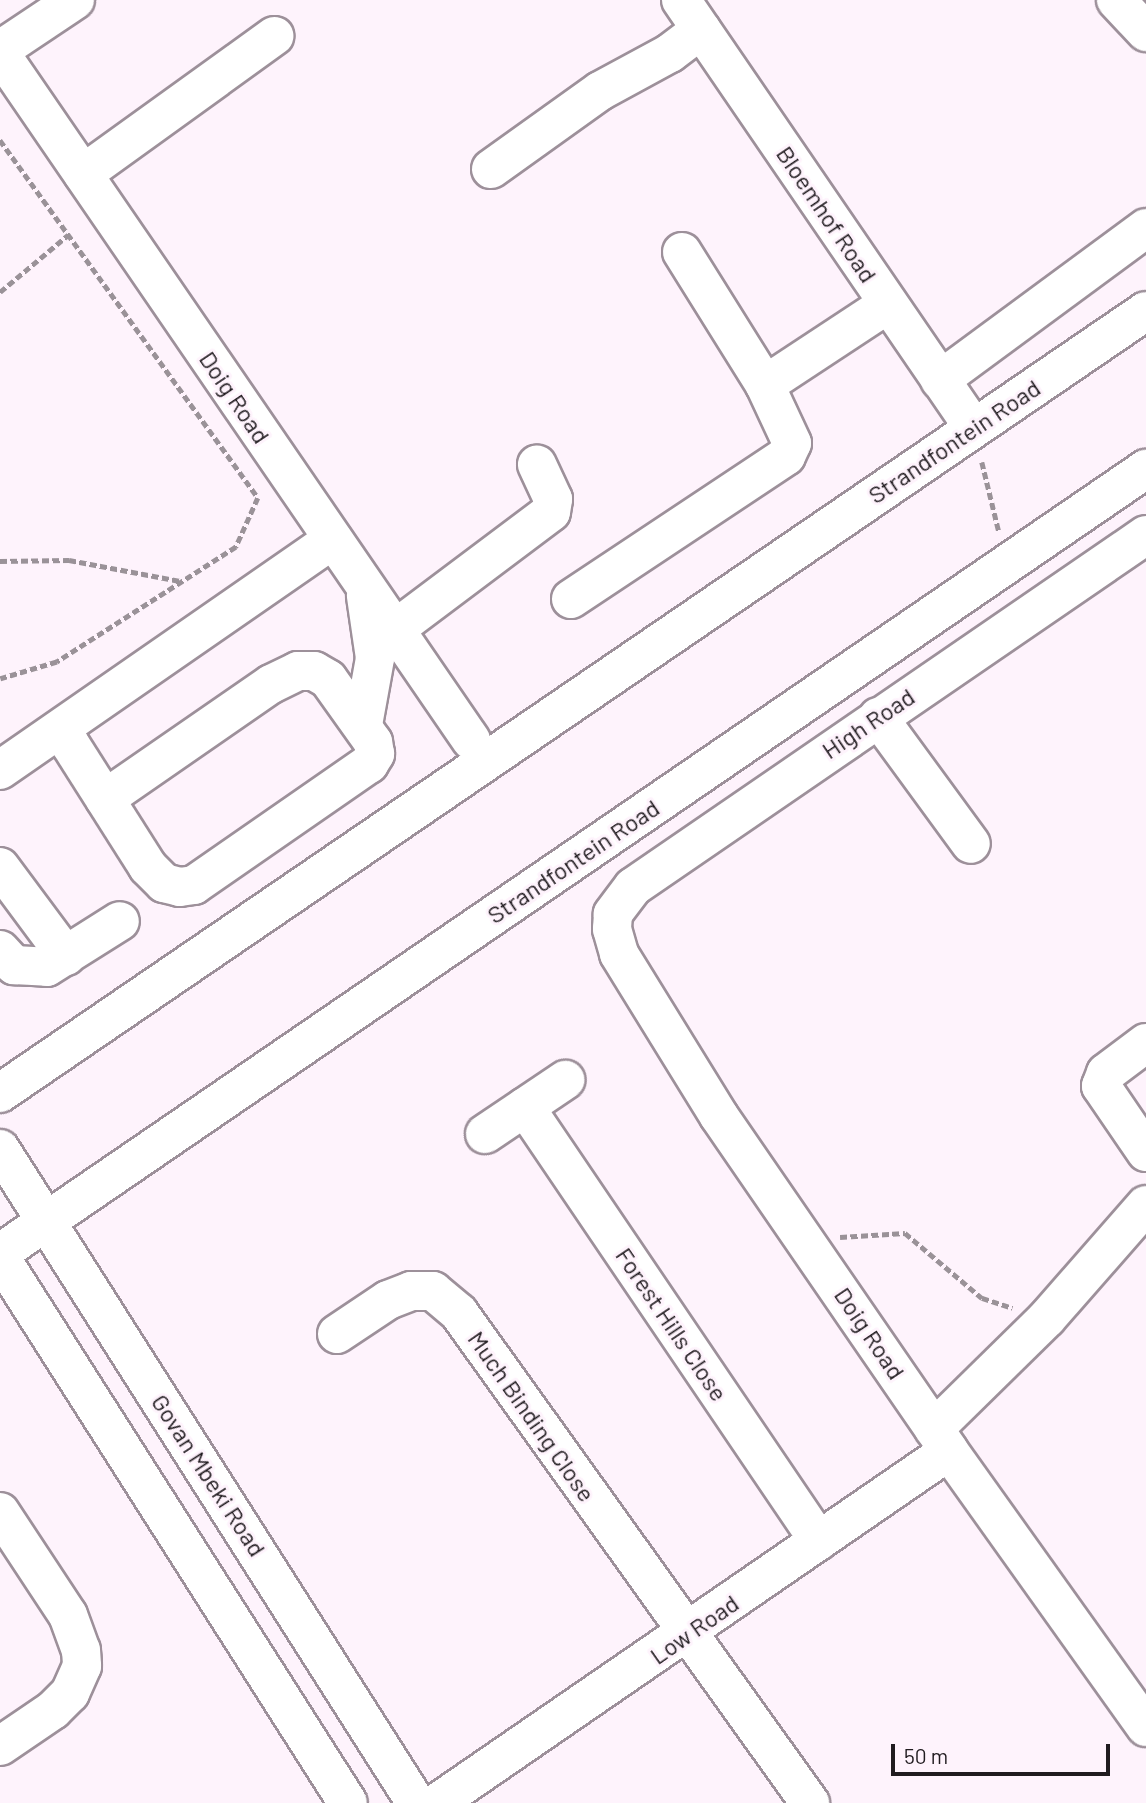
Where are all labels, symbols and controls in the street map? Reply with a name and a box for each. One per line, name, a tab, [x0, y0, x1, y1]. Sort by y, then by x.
street label: Bloemhof Road	[771, 140, 883, 288]
street label: Doig Road	[194, 346, 276, 448]
street label: Strandfontein Road	[863, 373, 1045, 509]
street label: High Road	[816, 682, 920, 764]
street label: Strandfontein Road	[482, 793, 664, 929]
street label: Forest Hills Close	[610, 1242, 734, 1406]
street label: Doig Road	[829, 1282, 911, 1384]
street label: Much Binding Close	[462, 1325, 602, 1507]
street label: Govan Mbeki Road	[146, 1389, 272, 1561]
street label: Low Road	[644, 1588, 744, 1670]
scale bar	[894, 1730, 1113, 1774]
text: 50 m	[904, 1743, 948, 1768]

